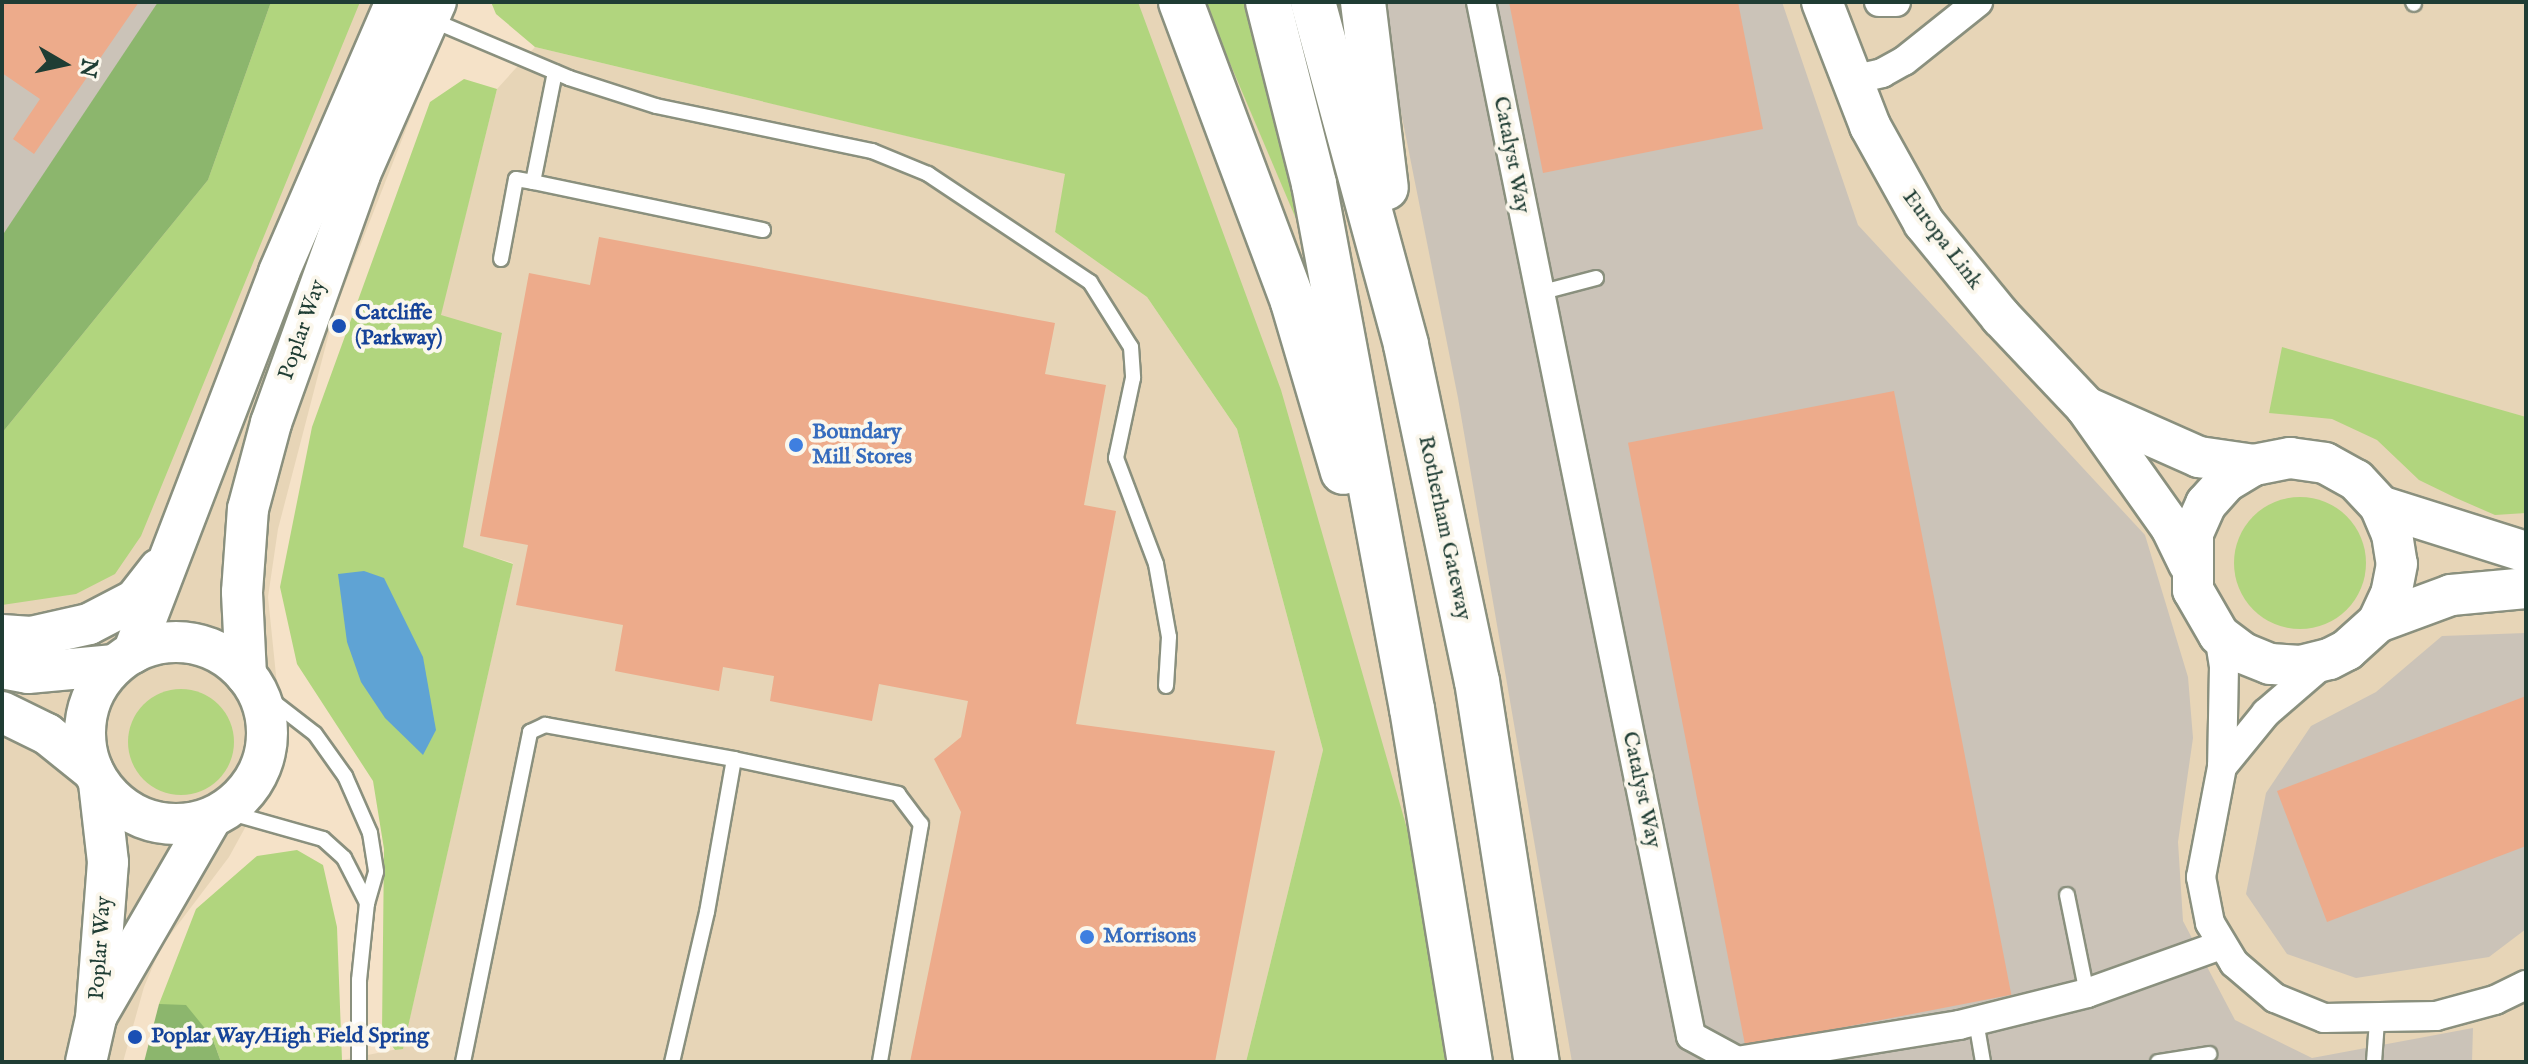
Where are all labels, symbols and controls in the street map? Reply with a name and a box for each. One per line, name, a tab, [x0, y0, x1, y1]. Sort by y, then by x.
north arrow	[24, 24, 104, 104]
text: N	[72, 56, 103, 79]
street label: Catalyst Way	[1487, 94, 1535, 216]
street label: Europa Link	[1896, 185, 1988, 295]
street label: Poplar Way	[274, 276, 332, 384]
place label: Catcliffe (Parkway)	[355, 300, 443, 352]
marker: Catcliffe (Parkway)	[330, 317, 348, 335]
place label: Boundary Mill Stores	[812, 419, 912, 470]
street label: Rotherham Gateway	[1412, 433, 1476, 623]
marker: Boundary Mill Stores	[787, 436, 805, 454]
street label: Catalyst Way	[1616, 729, 1666, 851]
street label: Poplar Way	[84, 895, 118, 1001]
place label: Morrisons	[1103, 924, 1196, 950]
marker: Morrisons	[1078, 928, 1096, 946]
place label: Poplar Way/High Field Spring	[151, 1024, 429, 1050]
marker: Poplar Way/High Field Spring	[126, 1028, 144, 1046]

